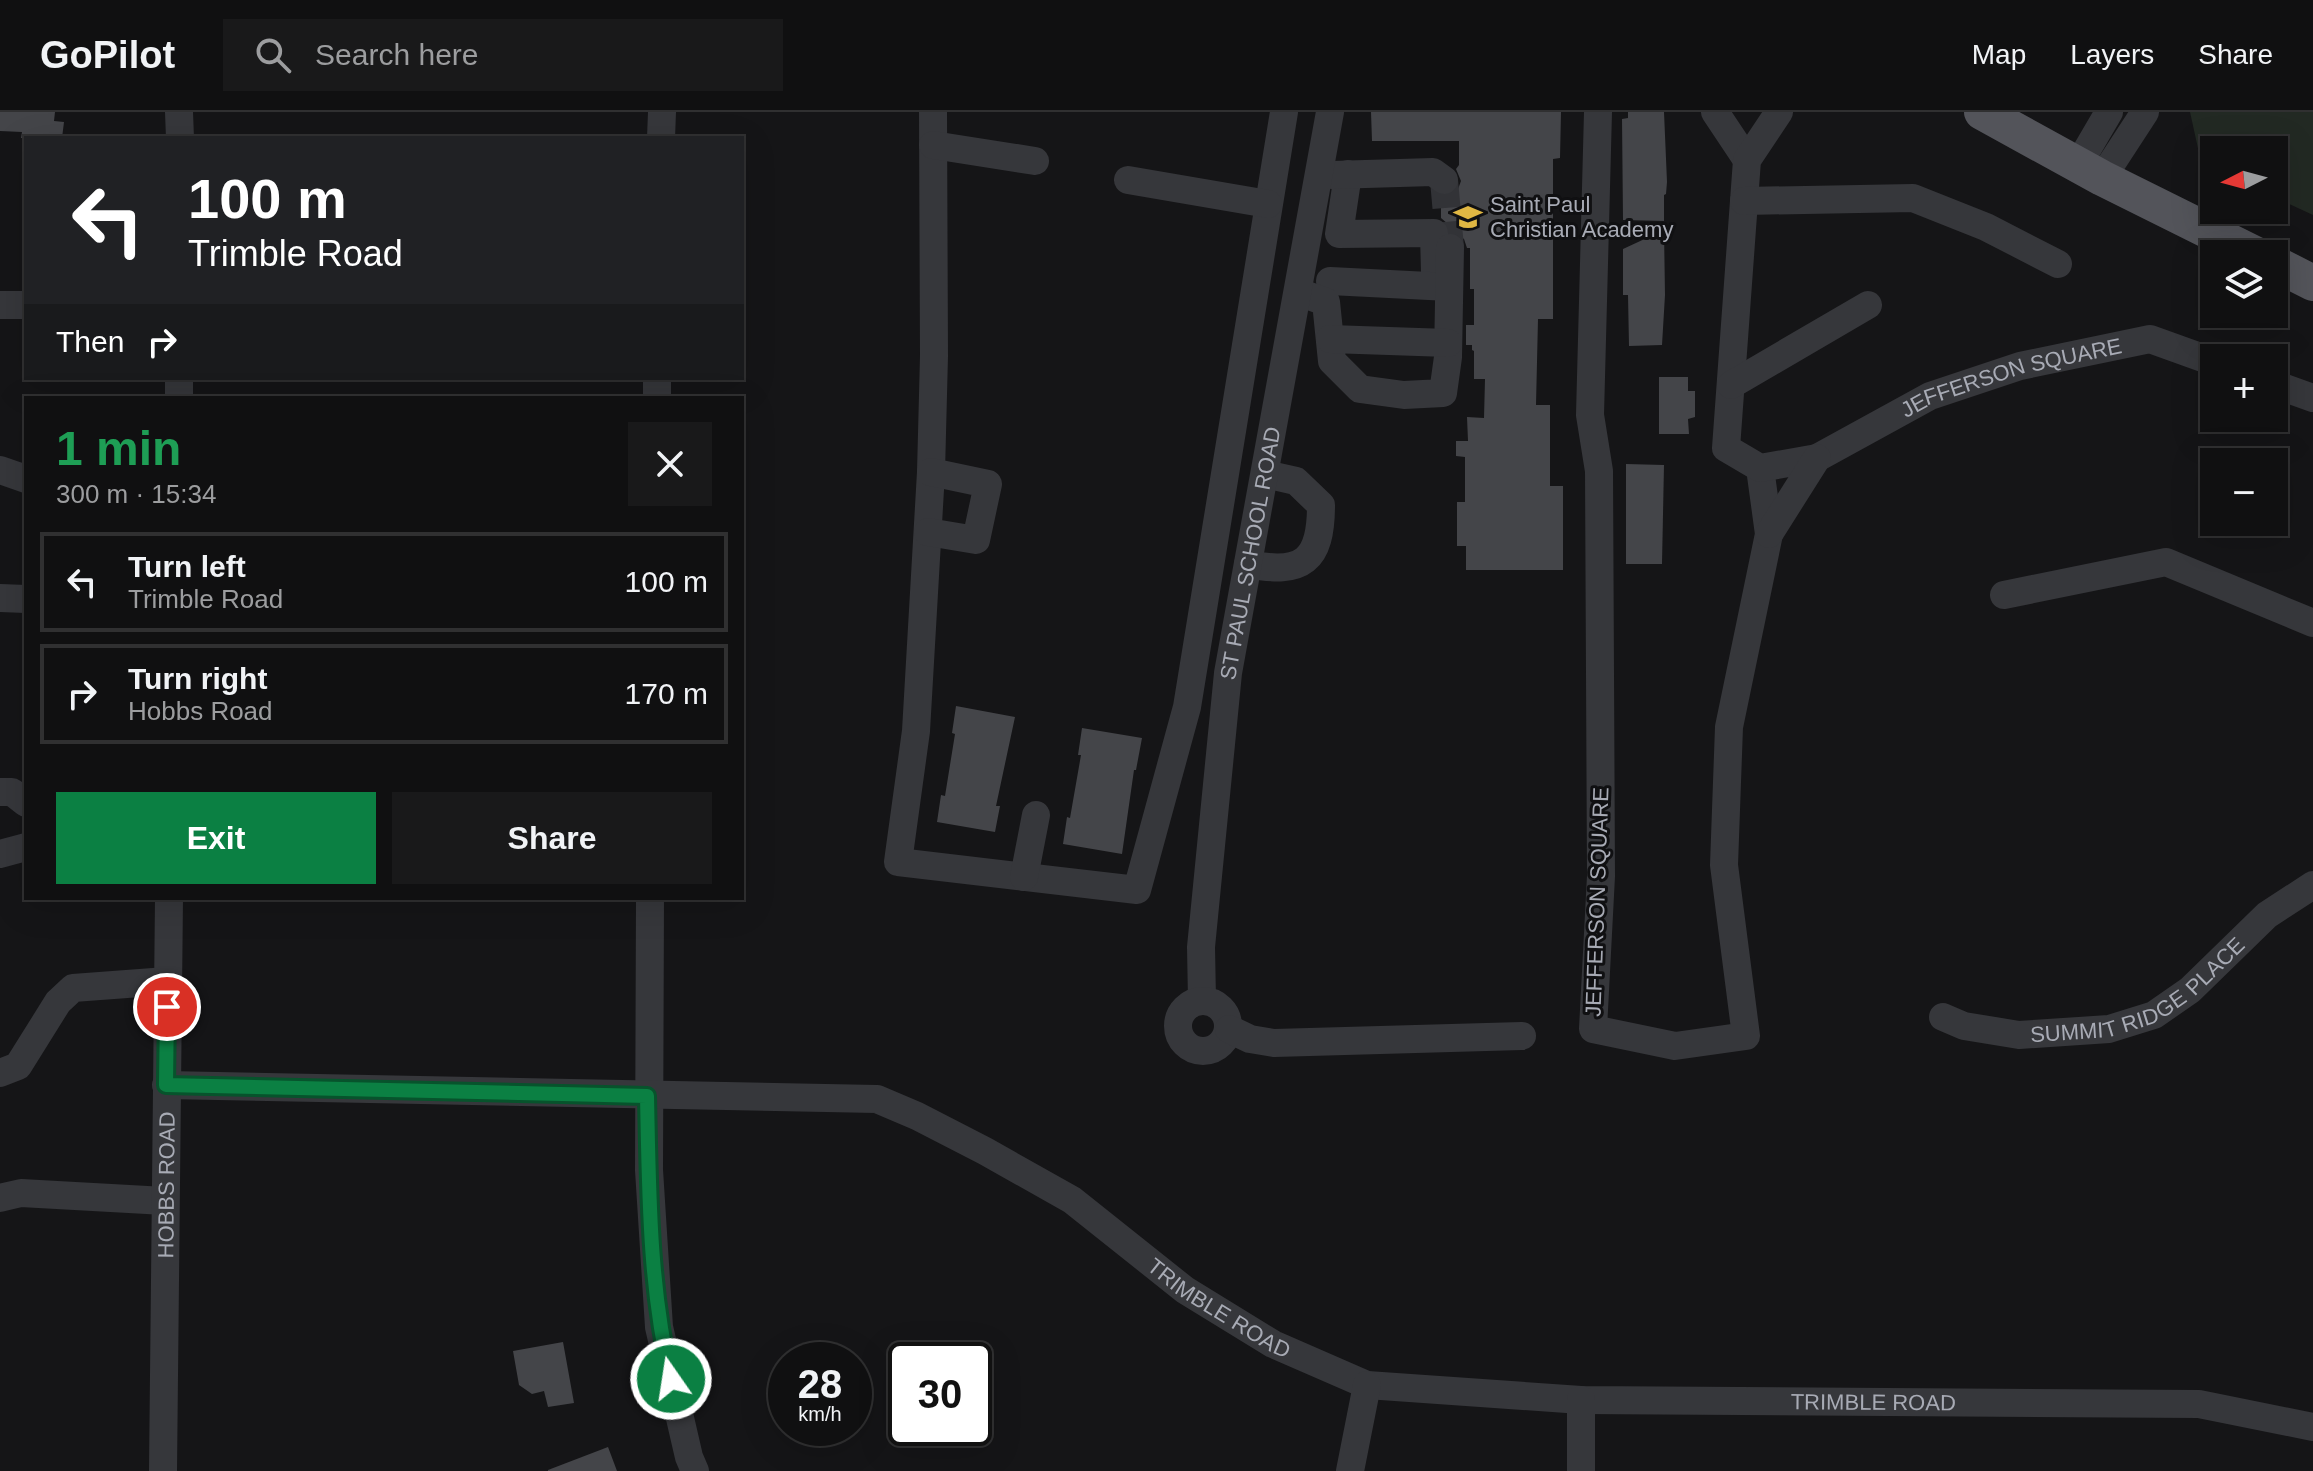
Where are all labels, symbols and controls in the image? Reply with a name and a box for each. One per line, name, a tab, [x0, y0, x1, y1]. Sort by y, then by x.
search box	[223, 19, 783, 91]
icon: search	[251, 33, 295, 77]
text: GoPilot	[40, 34, 175, 76]
text: Search here	[315, 38, 479, 71]
text: Map	[1972, 39, 2026, 70]
text: Layers	[2070, 39, 2154, 70]
text: Share	[2198, 39, 2273, 70]
north arrow	[2200, 136, 2288, 224]
map controls	[2200, 136, 2288, 536]
text: 100 m	[188, 167, 347, 230]
icon: left	[56, 168, 160, 272]
place label: Saint Paul Christian Academy	[1490, 192, 1673, 242]
school or university icon: Saint Paul Christian Academy	[1453, 202, 1483, 232]
text: Trimble Road	[188, 233, 403, 274]
button: layers	[2200, 240, 2288, 328]
icon: right	[140, 320, 184, 364]
text: Then	[56, 325, 124, 358]
street label: JEFFERSON SQUARE	[1896, 333, 2124, 422]
button: +	[2200, 344, 2288, 432]
text: 1 min	[56, 422, 181, 475]
button: close	[628, 422, 712, 506]
street label: ST PAUL SCHOOL ROAD	[1214, 425, 1285, 682]
button: −	[2200, 448, 2288, 536]
text: 300 m · 15:34	[56, 479, 216, 509]
text: Turn left	[128, 550, 246, 583]
icon: left	[60, 560, 104, 604]
text: 100 m	[625, 565, 708, 598]
text: Trimble Road	[128, 584, 283, 614]
text: Turn right	[128, 662, 267, 695]
icon: right	[60, 672, 104, 716]
text: 170 m	[625, 677, 708, 710]
text: Hobbs Road	[128, 696, 273, 726]
street label: JEFFERSON SQUARE	[1580, 787, 1614, 1017]
button: Exit	[56, 792, 376, 884]
button: Share	[392, 792, 712, 884]
street label: SUMMIT RIDGE PLACE	[2029, 932, 2249, 1047]
pin	[133, 973, 201, 1041]
icon: arrive	[145, 985, 189, 1029]
street label: HOBBS ROAD	[153, 1111, 179, 1259]
street label: TRIMBLE ROAD	[1143, 1253, 1294, 1363]
position arrow	[629, 1337, 713, 1421]
speed limit sign: 30	[888, 1342, 992, 1446]
text: 28	[798, 1362, 842, 1406]
street label: TRIMBLE ROAD	[1791, 1389, 1956, 1415]
text: km/h	[798, 1403, 842, 1425]

